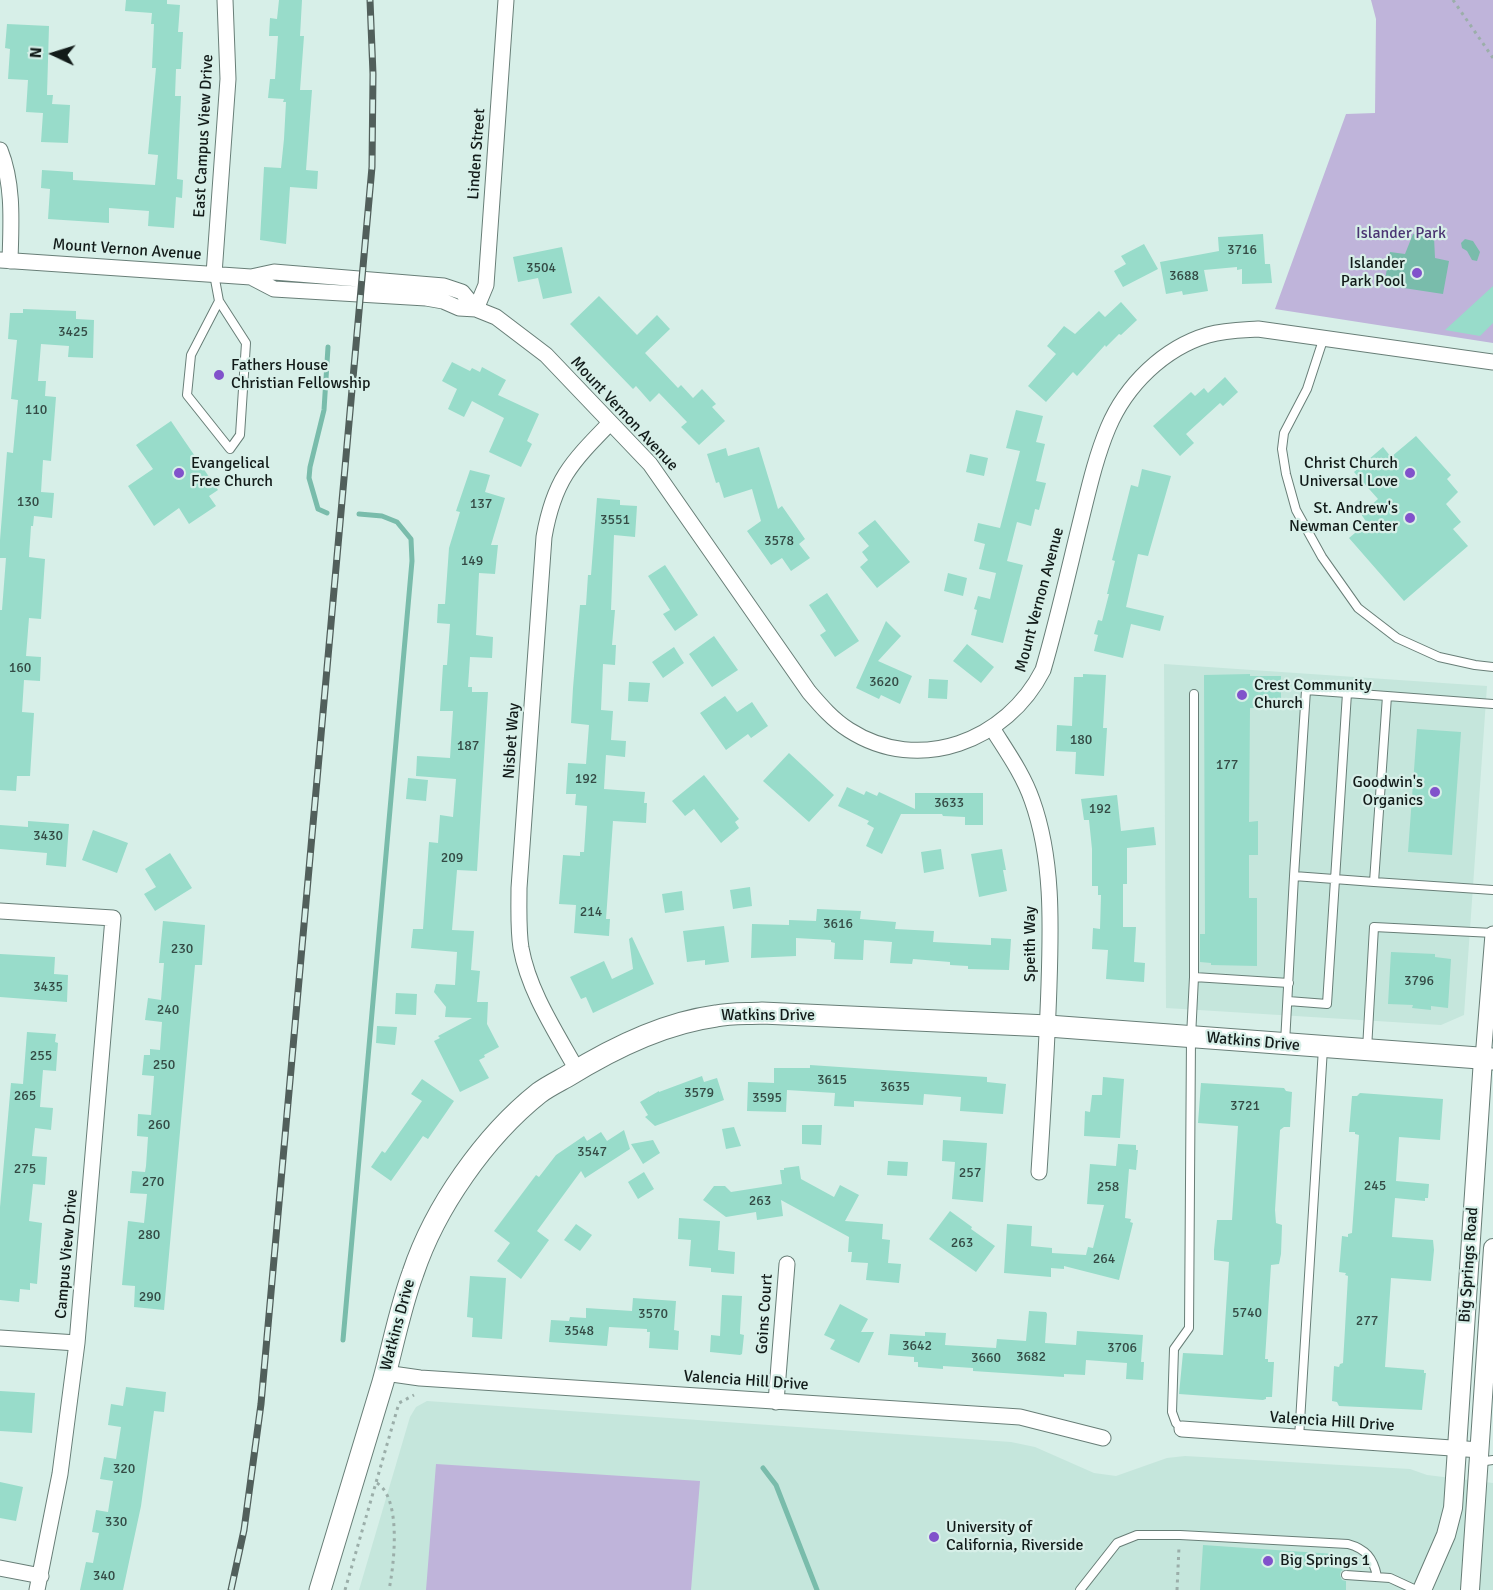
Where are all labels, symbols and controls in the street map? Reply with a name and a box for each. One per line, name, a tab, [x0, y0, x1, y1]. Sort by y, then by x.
north arrow	[24, 24, 84, 84]
text: N	[26, 46, 46, 59]
street label: East Campus View Drive	[190, 54, 218, 218]
street label: Linden Street	[464, 108, 490, 200]
park label: Islander Park	[1356, 224, 1446, 244]
street label: Mount Vernon Avenue	[52, 235, 202, 265]
house number: 3716	[1227, 242, 1257, 258]
place label: Islander Park Pool	[1341, 254, 1405, 292]
house number: 3504	[526, 260, 556, 276]
marker: Islander Park Pool	[1410, 266, 1424, 280]
house number: 3688	[1169, 268, 1199, 284]
house number: 3425	[58, 324, 88, 340]
street label: Mount Vernon Avenue	[566, 353, 682, 475]
place label: Fathers House Christian Fellowship	[231, 356, 370, 394]
marker: Fathers House Christian Fellowship	[212, 368, 226, 382]
house number: 110	[25, 402, 47, 418]
place label: Evangelical Free Church	[191, 454, 273, 492]
place label: Christ Church Universal Love	[1299, 454, 1398, 492]
marker: Evangelical Free Church	[172, 466, 186, 480]
marker: Christ Church Universal Love	[1403, 466, 1417, 480]
house number: 130	[17, 494, 39, 510]
house number: 137	[470, 496, 492, 512]
place label: St. Andrew's Newman Center	[1289, 499, 1398, 537]
marker: St. Andrew's Newman Center	[1403, 511, 1417, 525]
house number: 3551	[600, 512, 630, 528]
street label: Mount Vernon Avenue	[1011, 525, 1069, 675]
house number: 3578	[764, 533, 794, 549]
house number: 149	[461, 553, 483, 569]
house number: 160	[9, 660, 31, 676]
house number: 3620	[869, 674, 899, 690]
place label: Crest Community Church	[1254, 676, 1372, 714]
marker: Crest Community Church	[1235, 688, 1249, 702]
street label: Nisbet Way	[500, 702, 524, 780]
house number: 180	[1070, 732, 1092, 748]
house number: 187	[457, 738, 479, 754]
house number: 177	[1216, 757, 1238, 773]
house number: 192	[575, 771, 597, 787]
place label: Goodwin's Organics	[1352, 773, 1423, 811]
marker: Goodwin's Organics	[1428, 785, 1442, 799]
house number: 3633	[934, 795, 964, 811]
house number: 192	[1089, 801, 1111, 817]
house number: 3430	[33, 828, 63, 844]
house number: 209	[441, 850, 463, 866]
house number: 214	[580, 904, 602, 920]
street label: Speith Way	[1021, 906, 1041, 982]
house number: 3616	[823, 916, 853, 932]
house number: 230	[171, 941, 193, 957]
house number: 3796	[1404, 973, 1434, 989]
house number: 3435	[33, 979, 63, 995]
house number: 240	[157, 1002, 179, 1018]
street label: Watkins Drive	[721, 1006, 815, 1026]
street label: Watkins Drive	[1205, 1028, 1301, 1056]
house number: 255	[30, 1048, 52, 1064]
house number: 250	[153, 1057, 175, 1073]
house number: 3615	[817, 1072, 847, 1088]
house number: 3635	[880, 1079, 910, 1095]
house number: 3579	[684, 1085, 714, 1101]
house number: 265	[14, 1088, 36, 1104]
house number: 3595	[752, 1090, 782, 1106]
house number: 3721	[1230, 1098, 1260, 1114]
house number: 260	[148, 1117, 170, 1133]
house number: 3547	[577, 1144, 607, 1160]
house number: 275	[14, 1161, 36, 1177]
house number: 257	[959, 1165, 981, 1181]
house number: 270	[142, 1174, 164, 1190]
house number: 245	[1364, 1178, 1386, 1194]
house number: 258	[1097, 1179, 1119, 1195]
street label: Campus View Drive	[52, 1188, 82, 1320]
house number: 263	[749, 1193, 771, 1209]
street label: Big Springs Road	[1455, 1207, 1483, 1323]
house number: 280	[138, 1227, 160, 1243]
house number: 263	[951, 1235, 973, 1251]
house number: 264	[1093, 1251, 1115, 1267]
street label: Goins Court	[753, 1273, 777, 1355]
street label: Watkins Drive	[377, 1277, 419, 1373]
house number: 290	[139, 1289, 161, 1305]
house number: 5740	[1232, 1305, 1262, 1321]
house number: 3570	[638, 1306, 668, 1322]
house number: 277	[1356, 1313, 1378, 1329]
house number: 3548	[564, 1323, 594, 1339]
house number: 3642	[902, 1338, 932, 1354]
house number: 3706	[1107, 1340, 1137, 1356]
house number: 3682	[1016, 1349, 1046, 1365]
house number: 3660	[971, 1350, 1001, 1366]
street label: Valencia Hill Drive	[683, 1367, 809, 1395]
street label: Valencia Hill Drive	[1269, 1408, 1395, 1436]
house number: 320	[113, 1461, 135, 1477]
house number: 330	[105, 1514, 127, 1530]
place label: University of California, Riverside	[946, 1518, 1084, 1556]
marker: University of California, Riverside	[927, 1530, 941, 1544]
place label: Big Springs 1	[1280, 1551, 1370, 1571]
marker: Big Springs 1	[1261, 1554, 1275, 1568]
house number: 340	[93, 1568, 115, 1584]

